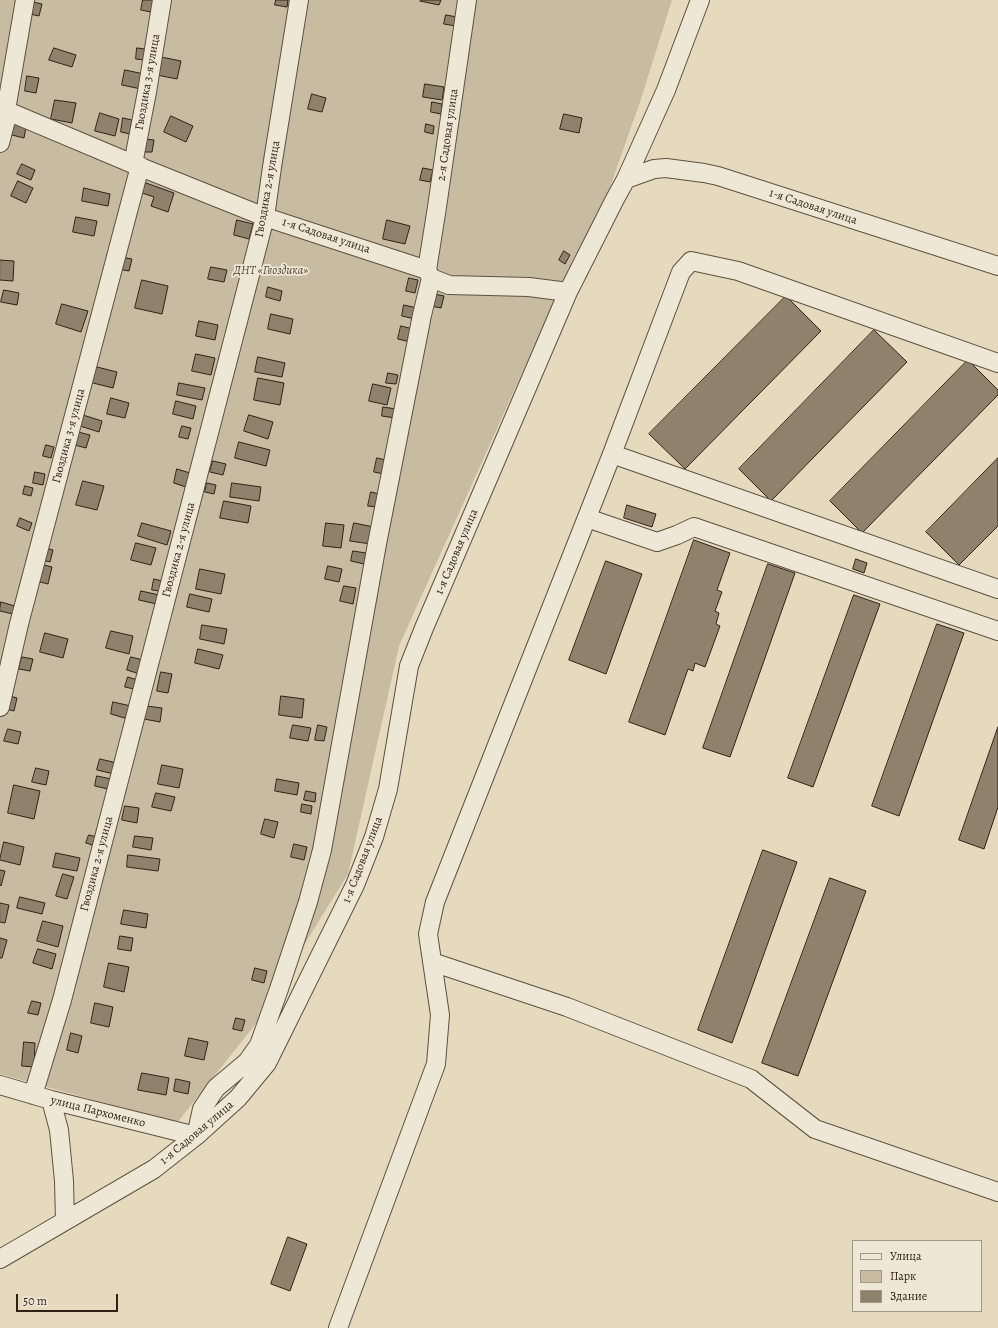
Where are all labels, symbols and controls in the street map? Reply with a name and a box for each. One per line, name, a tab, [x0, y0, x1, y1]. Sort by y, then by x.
street label: Гвоздика 3-я улица	[132, 33, 164, 131]
street label: 2-я Садовая улица	[434, 88, 462, 182]
street label: Гвоздика 2-я улица	[252, 139, 284, 239]
street label: 1-я Садовая улица	[767, 186, 859, 228]
street label: 1-я Садовая улица	[280, 215, 372, 257]
park label: ДНТ «Гвоздика»	[234, 264, 308, 278]
street label: Гвоздика 3-я улица	[49, 387, 89, 485]
street label: Гвоздика 2-я улица	[159, 501, 199, 599]
street label: 1-я Садовая улица	[432, 507, 482, 597]
street label: Гвоздика 2-я улица	[77, 815, 117, 913]
street label: 1-я Садовая улица	[340, 815, 386, 905]
street label: улица Пархоменко	[49, 1093, 147, 1131]
street label: 1-я Садовая улица	[157, 1098, 237, 1168]
legend	[852, 1240, 982, 1312]
text: Улица	[890, 1248, 921, 1264]
text: Парк	[890, 1268, 916, 1284]
scale bar	[18, 1286, 120, 1312]
text: Здание	[890, 1288, 927, 1304]
text: 50 m	[23, 1293, 47, 1309]

